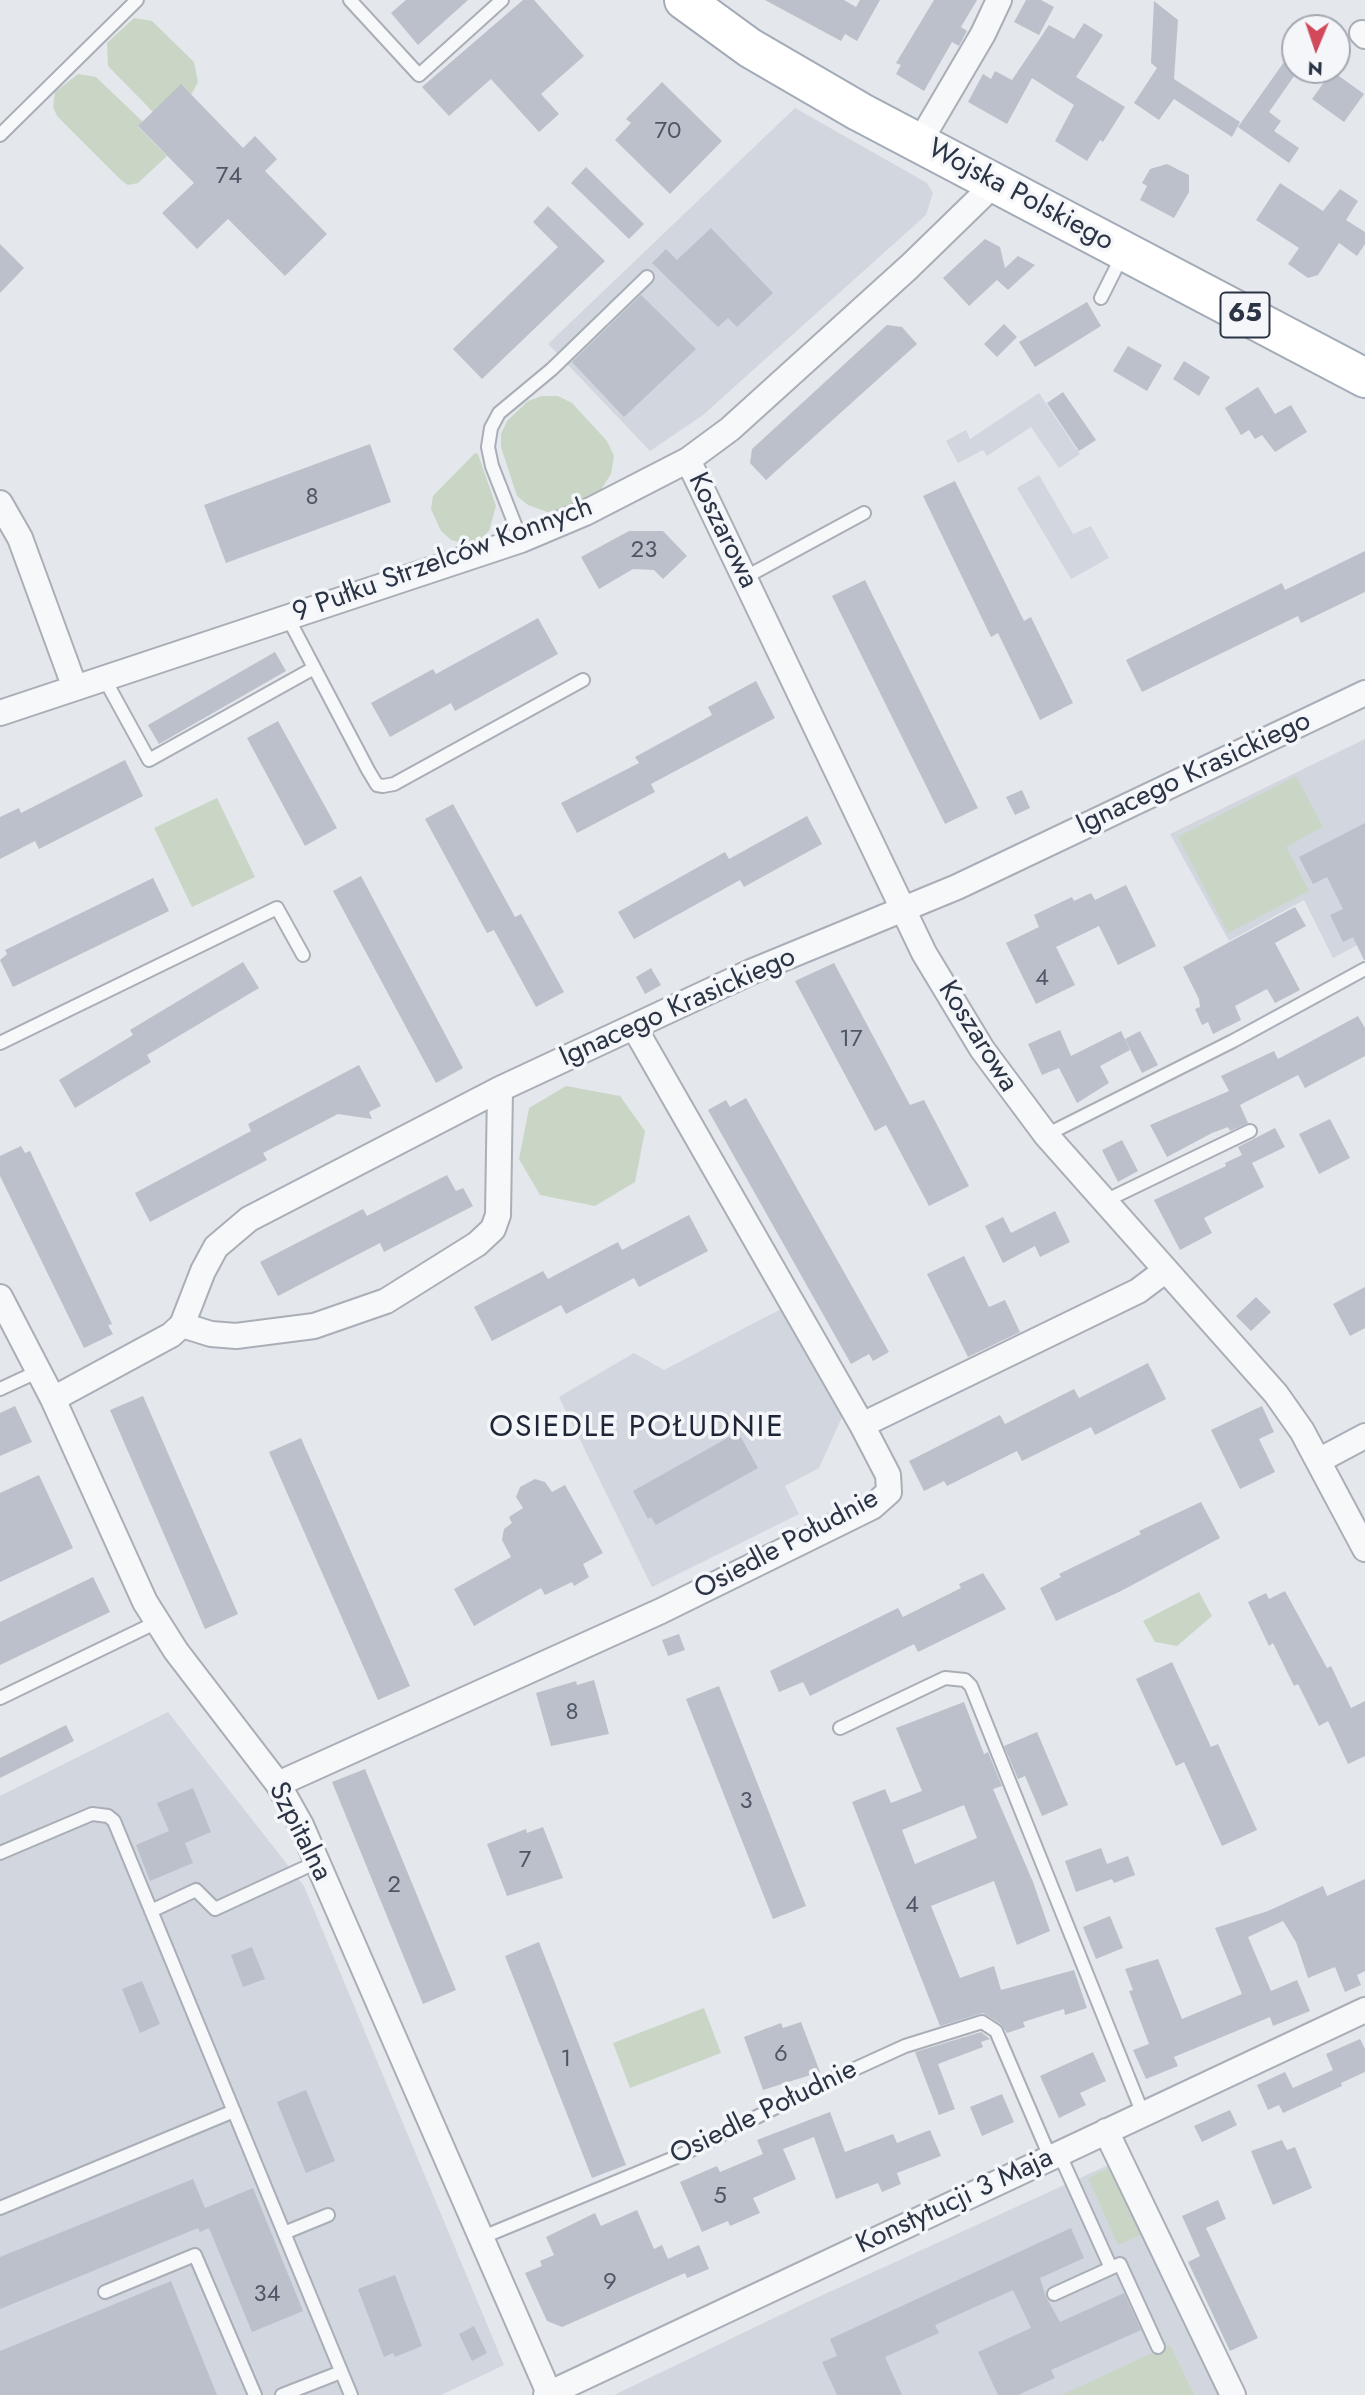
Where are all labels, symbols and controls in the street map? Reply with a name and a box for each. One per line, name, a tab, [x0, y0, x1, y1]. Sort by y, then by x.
north arrow	[1281, 14, 1351, 84]
text: N	[1307, 55, 1323, 82]
house number: 70	[655, 118, 681, 146]
street label: Wojska Polskiego	[921, 133, 1119, 259]
house number: 74	[216, 163, 242, 191]
road number: 65	[1220, 292, 1270, 338]
street label: Koszarowa	[680, 468, 764, 594]
house number: 8	[305, 484, 319, 512]
street label: 9 Pułku Strzelców Konnych	[288, 491, 598, 631]
house number: 23	[631, 537, 657, 565]
street label: Ignacego Krasickiego	[1072, 705, 1316, 843]
street label: Ignacego Krasickiego	[555, 941, 801, 1075]
house number: 4	[1035, 965, 1049, 993]
street label: Koszarowa	[930, 975, 1024, 1099]
house number: 17	[839, 1026, 863, 1054]
district label: OSIEDLE POŁUDNIE	[491, 1411, 783, 1447]
street label: Osiedle Południe	[689, 1482, 885, 1608]
house number: 8	[565, 1699, 579, 1727]
street label: Szpitalna	[260, 1777, 338, 1887]
house number: 3	[739, 1788, 753, 1816]
house number: 7	[519, 1847, 531, 1875]
house number: 2	[387, 1872, 401, 1900]
house number: 4	[905, 1892, 919, 1920]
house number: 6	[774, 2041, 788, 2069]
house number: 1	[561, 2046, 571, 2074]
street label: Osiedle Południe	[665, 2053, 863, 2173]
street label: Konstytucji 3 Maja	[851, 2142, 1059, 2262]
house number: 5	[713, 2183, 727, 2211]
house number: 9	[603, 2269, 617, 2297]
house number: 34	[253, 2281, 281, 2309]

